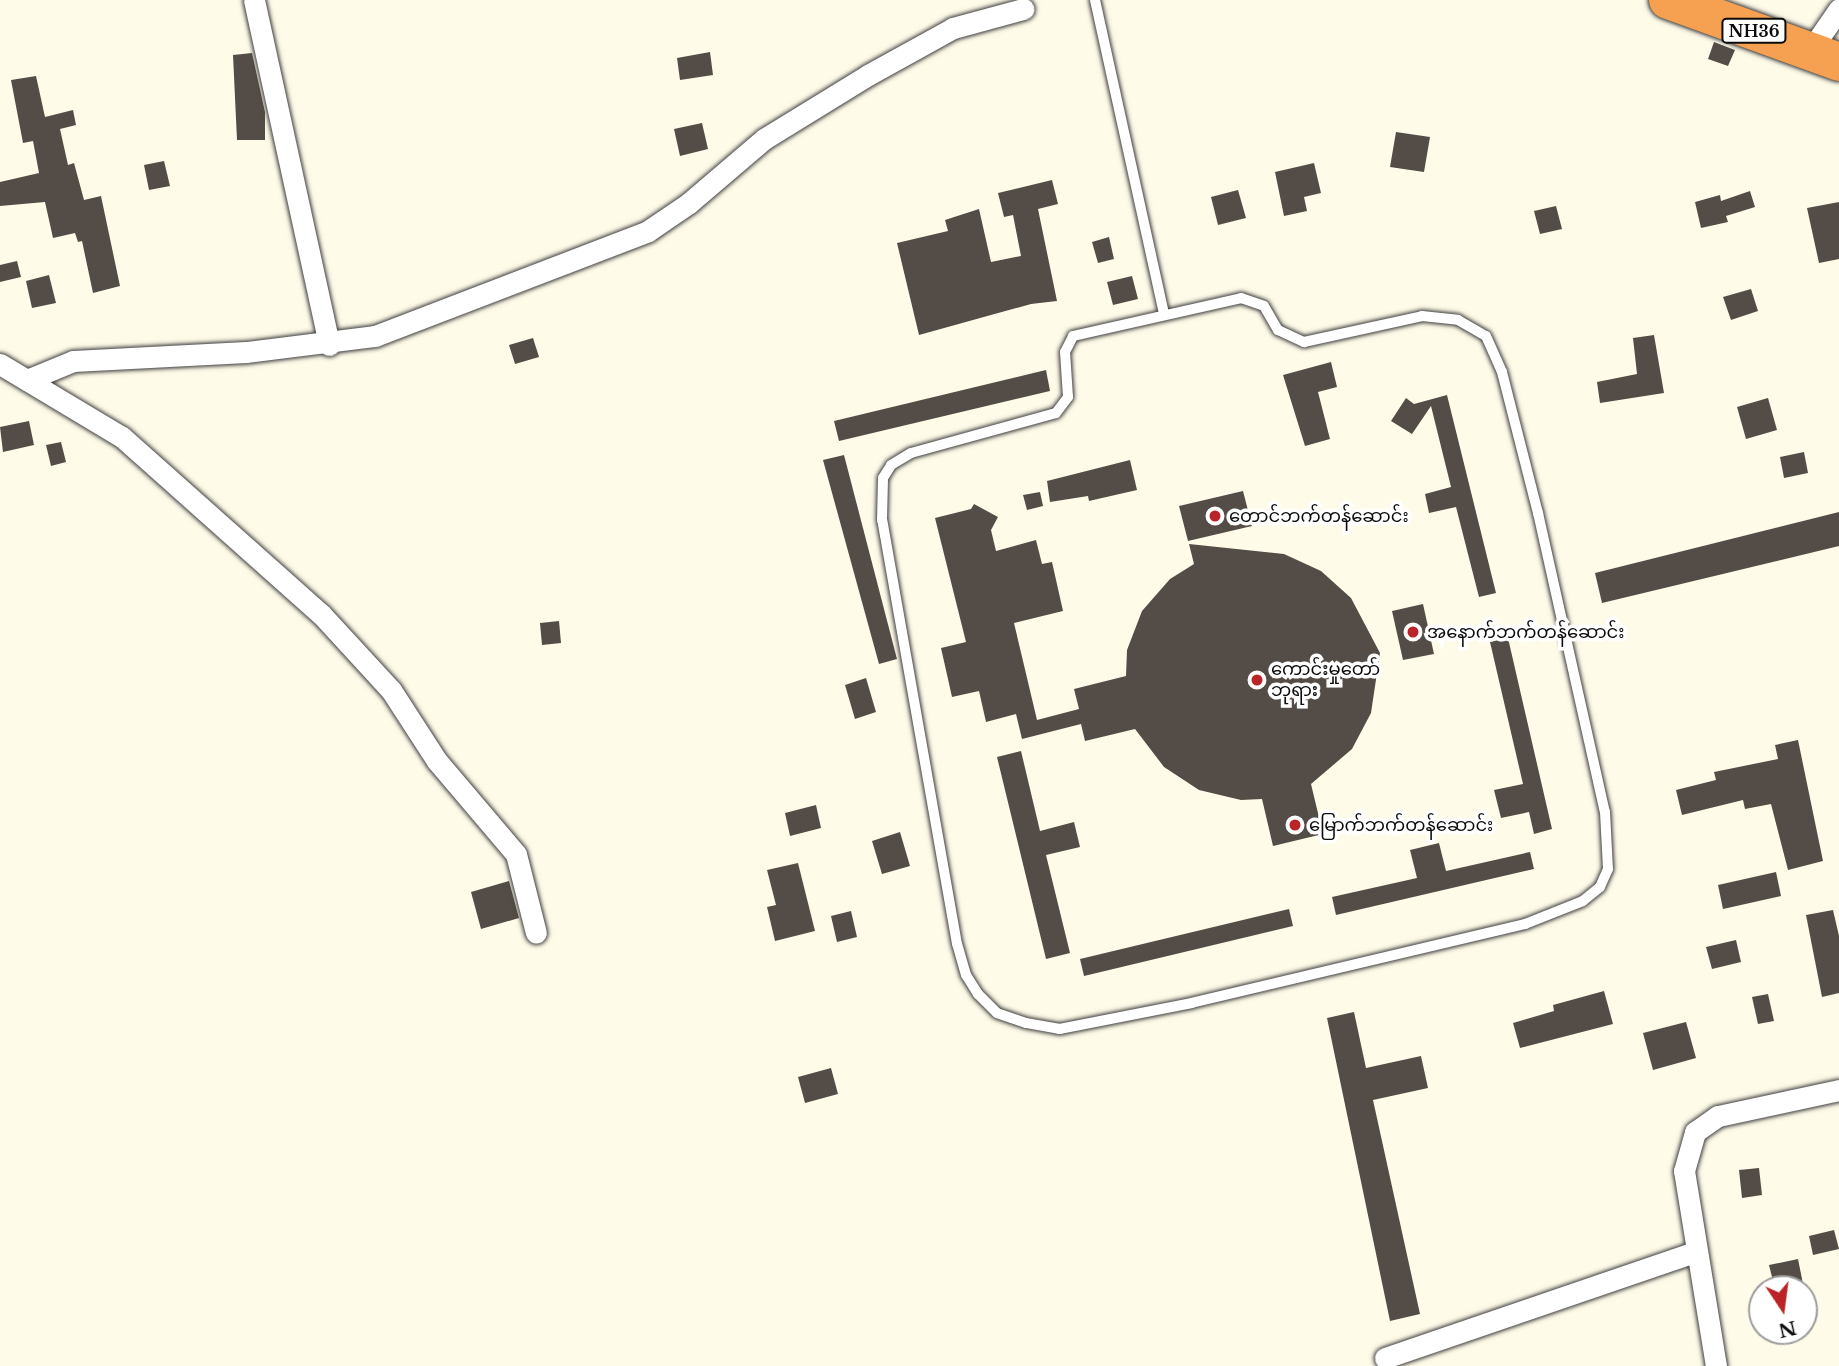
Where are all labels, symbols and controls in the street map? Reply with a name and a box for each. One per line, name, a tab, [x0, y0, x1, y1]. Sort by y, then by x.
road number: NH36	[1721, 19, 1787, 44]
place label: တောင်ဘက်တန်ဆောင်း	[1229, 505, 1409, 527]
marker: တောင်ဘက်တန်ဆောင်း	[1207, 508, 1223, 524]
place label: အနောက်ဘက်တန်ဆောင်း	[1427, 621, 1625, 643]
marker: အနောက်ဘက်တန်ဆောင်း	[1405, 624, 1421, 640]
place label: ကောင်းမှုတော် ဘုရား	[1271, 659, 1380, 702]
marker: ကောင်းမှုတော် ဘုရား	[1249, 672, 1265, 688]
place label: မြောက်ဘက်တန်ဆောင်း	[1309, 814, 1493, 836]
marker: မြောက်ဘက်တန်ဆောင်း	[1287, 817, 1303, 833]
north arrow	[1748, 1275, 1818, 1345]
text: N	[1776, 1316, 1799, 1342]

